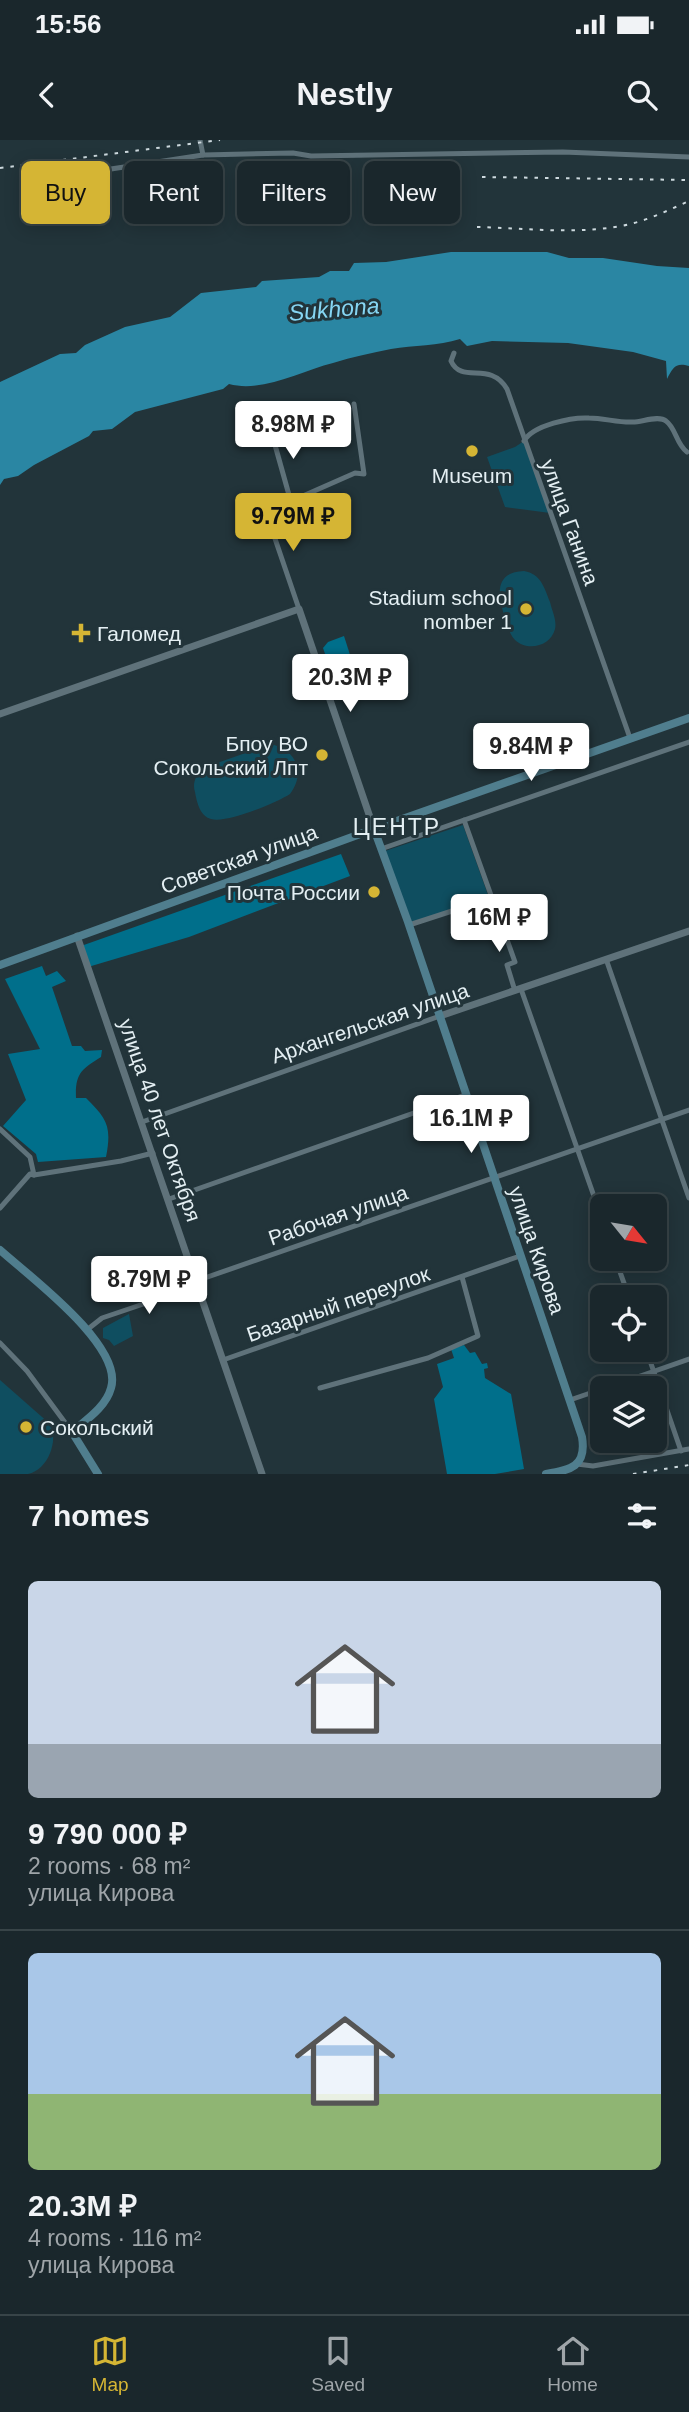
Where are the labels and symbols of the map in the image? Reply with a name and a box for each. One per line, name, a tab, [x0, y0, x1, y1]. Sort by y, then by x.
water label: Sukhona	[288, 292, 380, 326]
pin: 8.98M ₽	[228, 402, 358, 461]
marker: Museum	[464, 443, 480, 459]
street label: улица Ганина	[537, 456, 603, 588]
place label: Museum	[432, 464, 512, 487]
pin: 9.79M ₽	[228, 494, 358, 553]
place label: Stadium school nomber 1	[368, 586, 512, 633]
marker: Stadium school nomber 1	[518, 601, 534, 617]
place label: Галомед	[97, 622, 181, 645]
marker: Галомед	[71, 623, 91, 643]
pin: 20.3M ₽	[285, 654, 415, 714]
pin: 9.84M ₽	[466, 724, 596, 783]
place label: Бпоу ВО Сокольский Лпт	[154, 732, 308, 779]
marker: Бпоу ВО Сокольский Лпт	[314, 747, 330, 763]
district label: ЦЕНТР	[353, 814, 441, 840]
street label: Советская улица	[158, 820, 321, 898]
place label: Почта России	[227, 881, 360, 904]
marker: Почта России	[366, 884, 382, 900]
pin: 16M ₽	[450, 894, 548, 954]
street label: Архангельская улица	[268, 978, 472, 1068]
street label: улица 40 лет Октября	[114, 1016, 206, 1224]
pin: 16.1M ₽	[406, 1096, 536, 1155]
street label: Рабочая улица	[265, 1180, 411, 1250]
street label: улица Кирова	[504, 1183, 570, 1317]
north arrow	[590, 1194, 667, 1270]
pin: 8.79M ₽	[84, 1256, 214, 1316]
street label: Базарный переулок	[243, 1262, 433, 1346]
place label: Сокольский	[40, 1416, 154, 1439]
marker: Сокольский	[18, 1419, 34, 1435]

